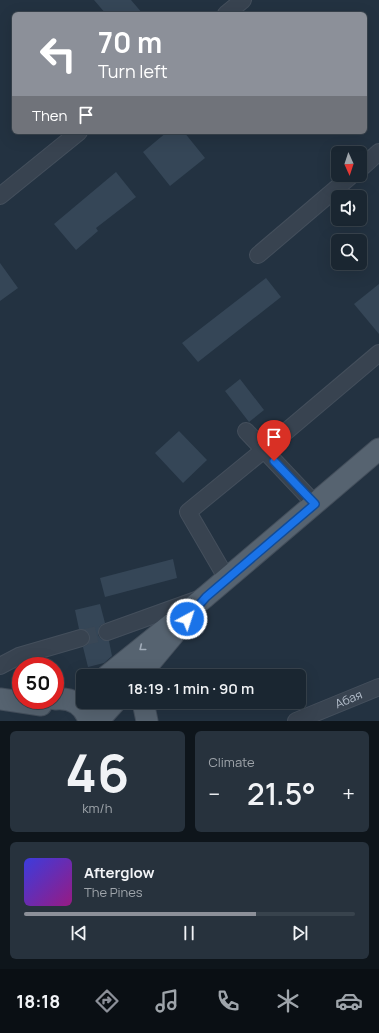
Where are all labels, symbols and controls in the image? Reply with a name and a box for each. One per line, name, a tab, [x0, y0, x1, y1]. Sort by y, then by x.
text: 70 m	[98, 23, 162, 61]
icon: left	[32, 28, 84, 80]
text: Turn left	[98, 59, 168, 83]
icon: arrive	[75, 104, 97, 126]
text: Then	[32, 105, 67, 126]
north arrow	[331, 146, 367, 182]
map controls	[331, 146, 367, 270]
button: sound	[331, 190, 367, 226]
button: search	[331, 234, 367, 270]
pin	[257, 420, 291, 461]
icon: arrive	[263, 426, 285, 448]
position arrow	[166, 598, 208, 640]
one-way arrow	[140, 643, 147, 650]
speed limit sign: 50	[12, 657, 64, 709]
text: 18:19 · 1 min · 90 m	[128, 678, 254, 699]
street label: Абая	[332, 686, 365, 712]
text: 46	[65, 737, 129, 808]
text: Climate	[209, 753, 255, 771]
text: 21.5°	[247, 773, 316, 814]
text: −	[209, 779, 220, 809]
text: +	[342, 779, 355, 809]
text: km/h	[82, 799, 112, 817]
text: Afterglow	[84, 862, 155, 883]
text: The Pines	[84, 883, 143, 901]
icon: previous	[68, 922, 90, 944]
icon: pause	[178, 922, 200, 944]
icon: next	[289, 922, 311, 944]
icon: directions	[93, 987, 121, 1015]
icon: music	[153, 987, 181, 1015]
icon: phone	[214, 987, 242, 1015]
icon: climate	[274, 987, 302, 1015]
icon: car	[335, 987, 363, 1015]
text: 18:18	[16, 989, 60, 1013]

